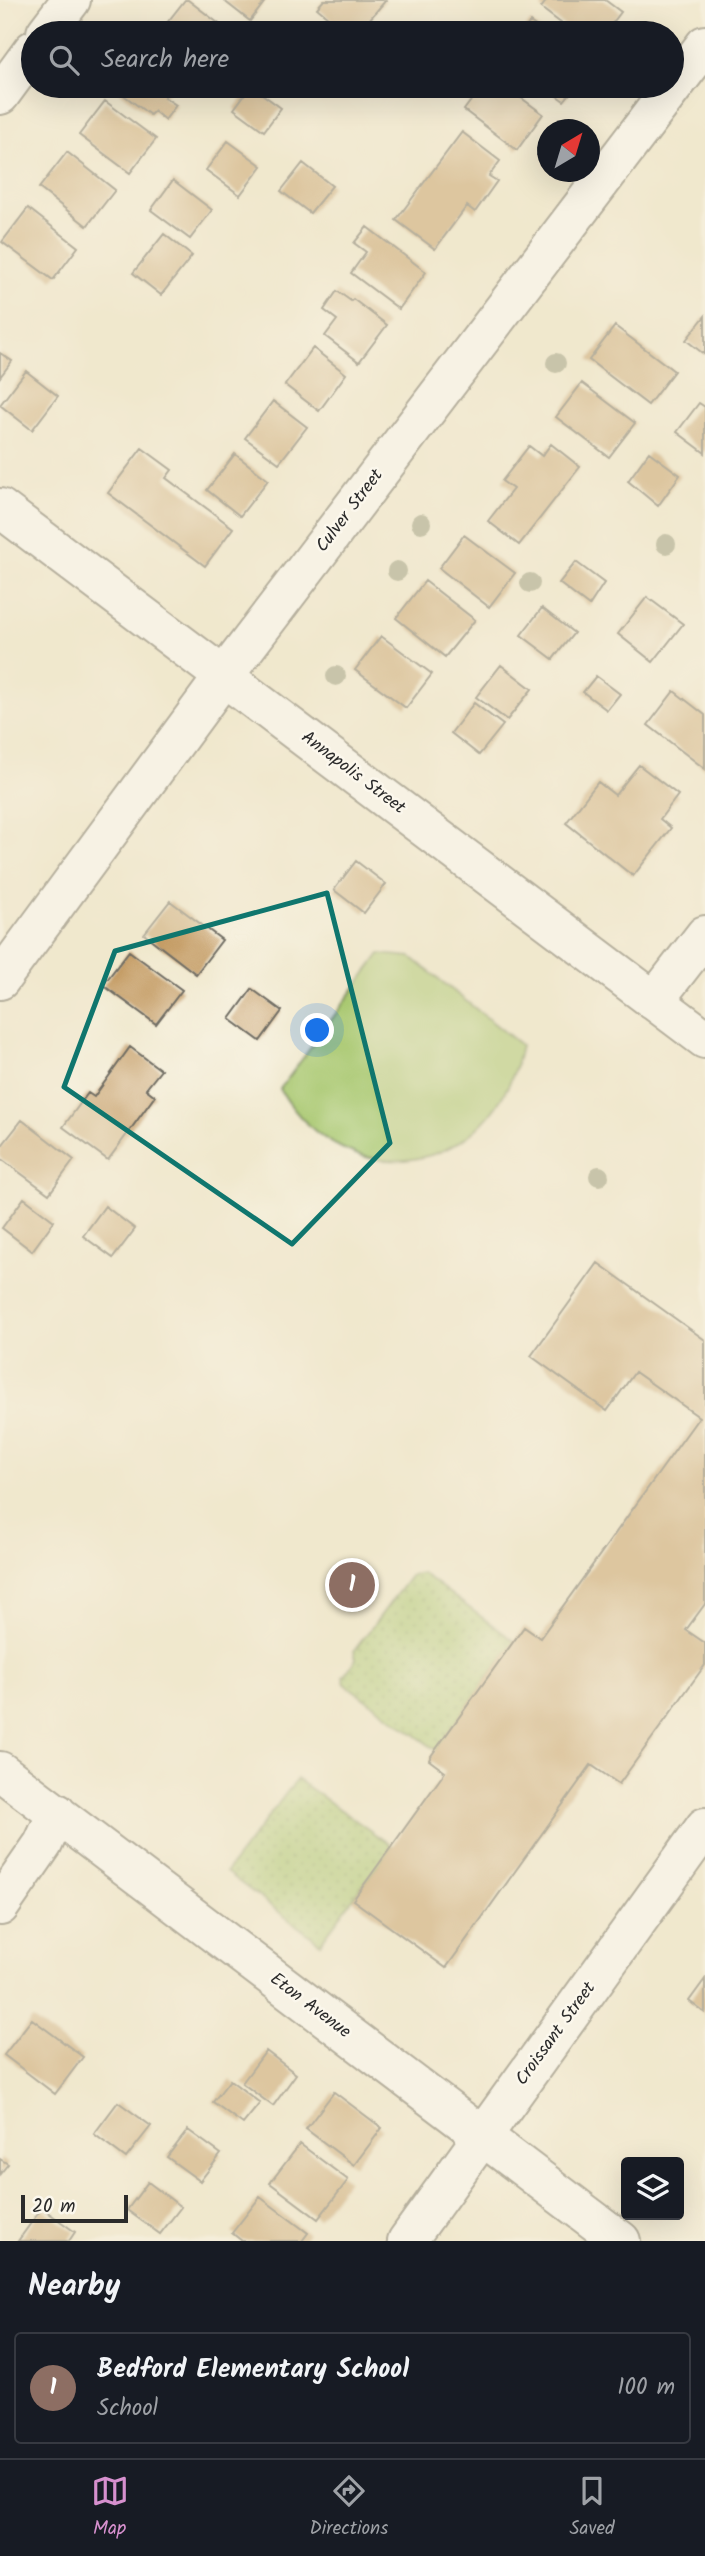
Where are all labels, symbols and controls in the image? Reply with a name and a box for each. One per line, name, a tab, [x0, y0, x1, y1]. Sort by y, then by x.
search box	[21, 21, 684, 98]
text: Search here	[101, 39, 229, 81]
icon: search	[45, 41, 83, 79]
north arrow	[537, 119, 600, 182]
street label: Culver Street	[309, 462, 392, 559]
street label: Annapolis Street	[295, 724, 412, 823]
your location	[300, 1013, 334, 1047]
pin: 1	[329, 1559, 375, 1611]
street label: Eton Avenue	[263, 1966, 357, 2046]
street label: Croissant Street	[508, 1975, 604, 2092]
map controls	[621, 2157, 684, 2220]
button: layers	[621, 2157, 684, 2220]
scale bar	[21, 2192, 128, 2224]
text: 20 m	[32, 2192, 75, 2222]
text: Nearby	[28, 2263, 120, 2311]
text: Bedford Elementary School	[97, 2349, 409, 2391]
text: 1	[50, 2370, 56, 2406]
text: 100 m	[617, 2370, 675, 2406]
text: School	[97, 2391, 158, 2427]
tab: Map	[91, 2472, 129, 2544]
tab: Directions	[310, 2472, 388, 2544]
tab: Saved	[569, 2472, 614, 2544]

